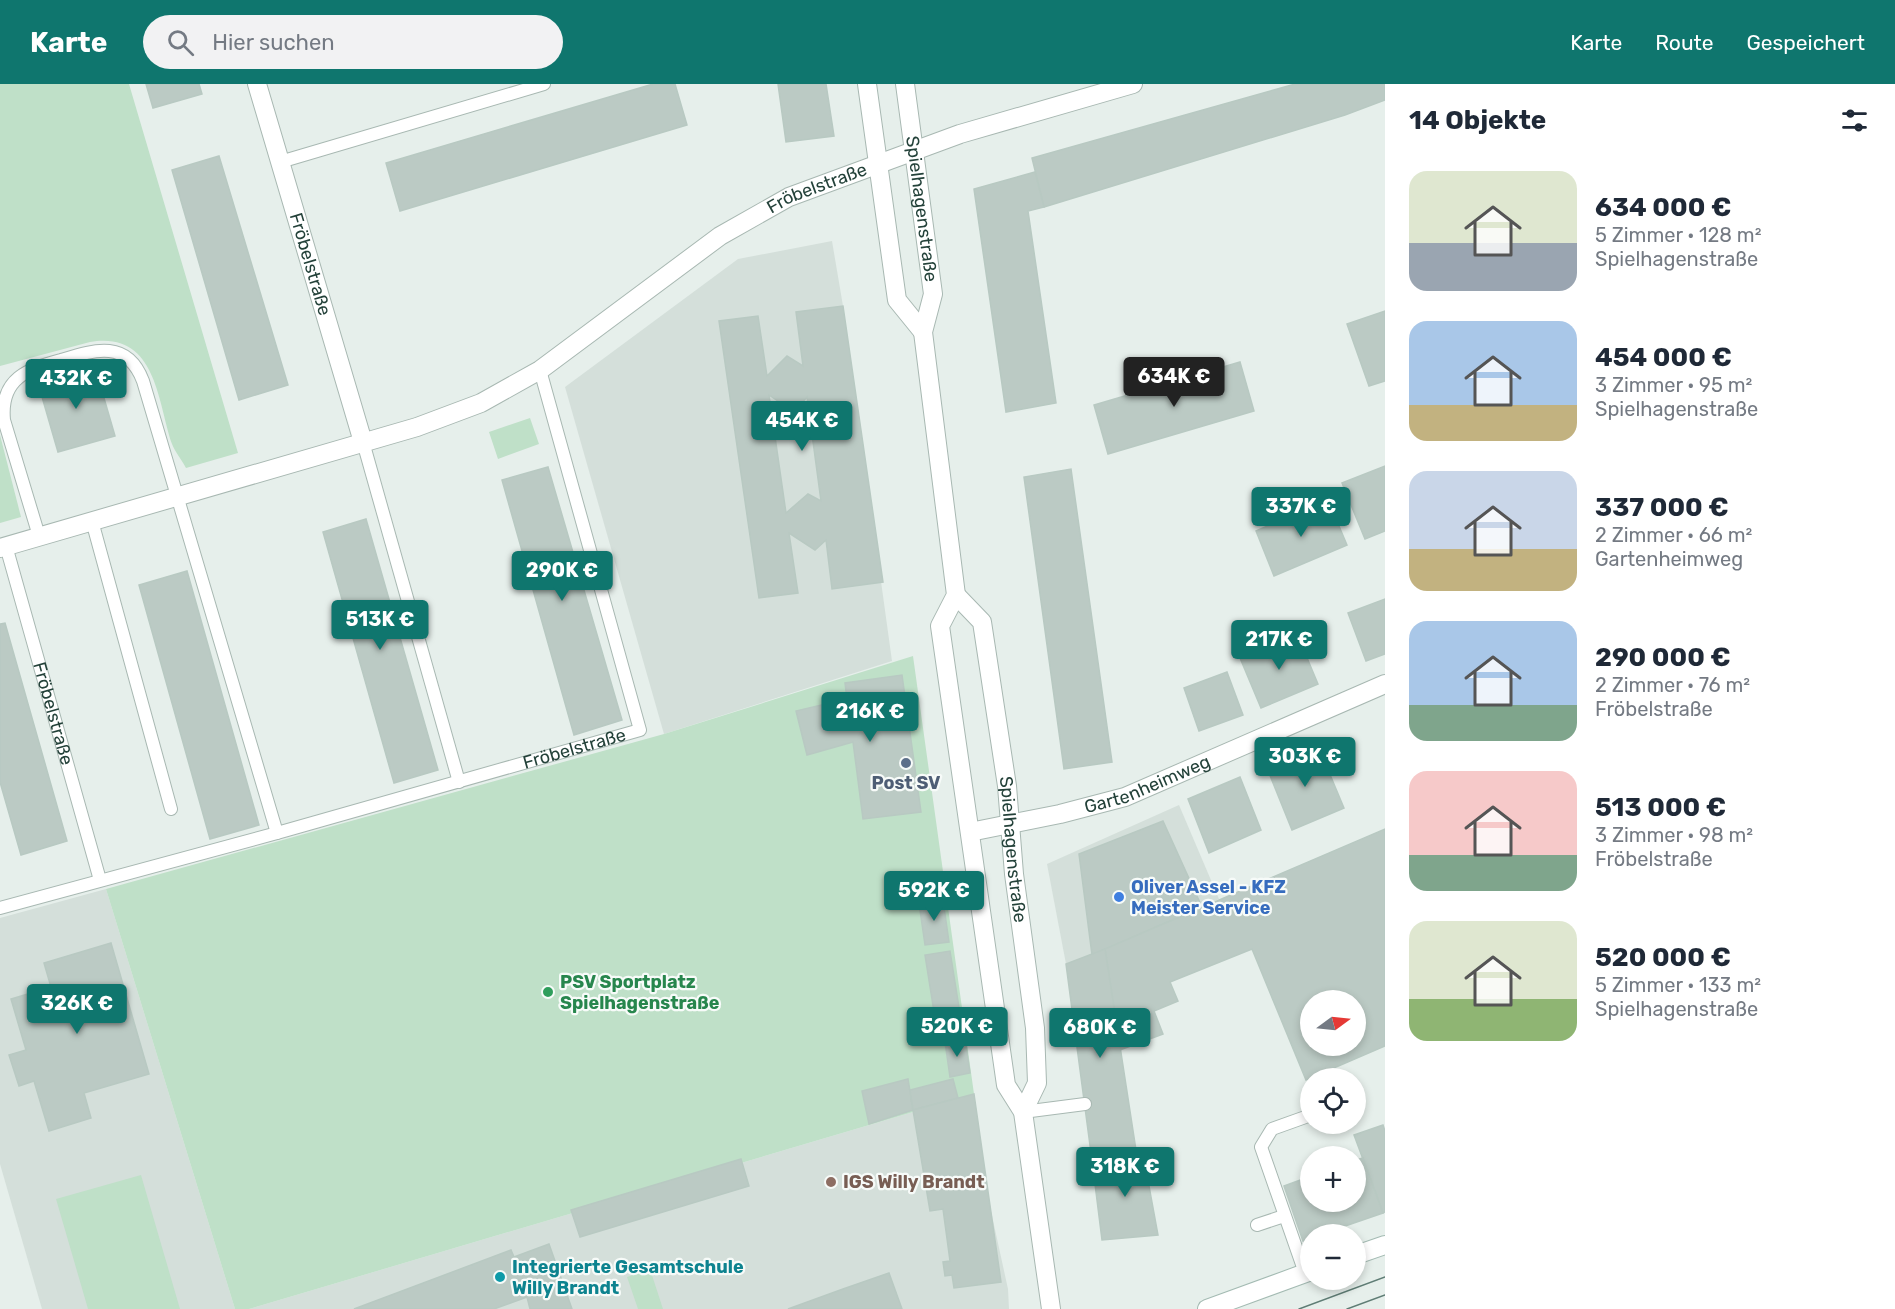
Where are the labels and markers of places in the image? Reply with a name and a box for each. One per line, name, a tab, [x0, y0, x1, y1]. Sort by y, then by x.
pin: 634K €	[1125, 357, 1223, 408]
pin: 432K €	[27, 359, 125, 410]
pin: 454K €	[753, 401, 851, 452]
pin: 337K €	[1252, 487, 1350, 538]
pin: 290K €	[513, 551, 611, 602]
pin: 513K €	[331, 600, 429, 651]
pin: 217K €	[1230, 620, 1328, 671]
pin: 216K €	[821, 692, 919, 743]
pin: 303K €	[1256, 737, 1354, 788]
marker: Post SV	[899, 756, 913, 770]
place label: Post SV	[871, 772, 941, 794]
pin: 592K €	[885, 871, 983, 922]
place label: Oliver Assel - KFZ Meister Service	[1131, 876, 1286, 919]
marker: Oliver Assel - KFZ Meister Service	[1112, 890, 1126, 904]
place label: PSV Sportplatz Spielhagenstraße	[560, 971, 720, 1014]
pin: 326K €	[28, 984, 126, 1035]
marker: PSV Sportplatz Spielhagenstraße	[541, 985, 555, 999]
pin: 520K €	[908, 1007, 1006, 1058]
pin: 680K €	[1051, 1008, 1149, 1059]
pin: 318K €	[1076, 1147, 1174, 1198]
place label: IGS Willy Brandt	[843, 1171, 985, 1193]
marker: IGS Willy Brandt	[824, 1175, 838, 1189]
place label: Integrierte Gesamtschule Willy Brandt	[512, 1256, 744, 1299]
marker: Integrierte Gesamtschule Willy Brandt	[493, 1270, 507, 1284]

